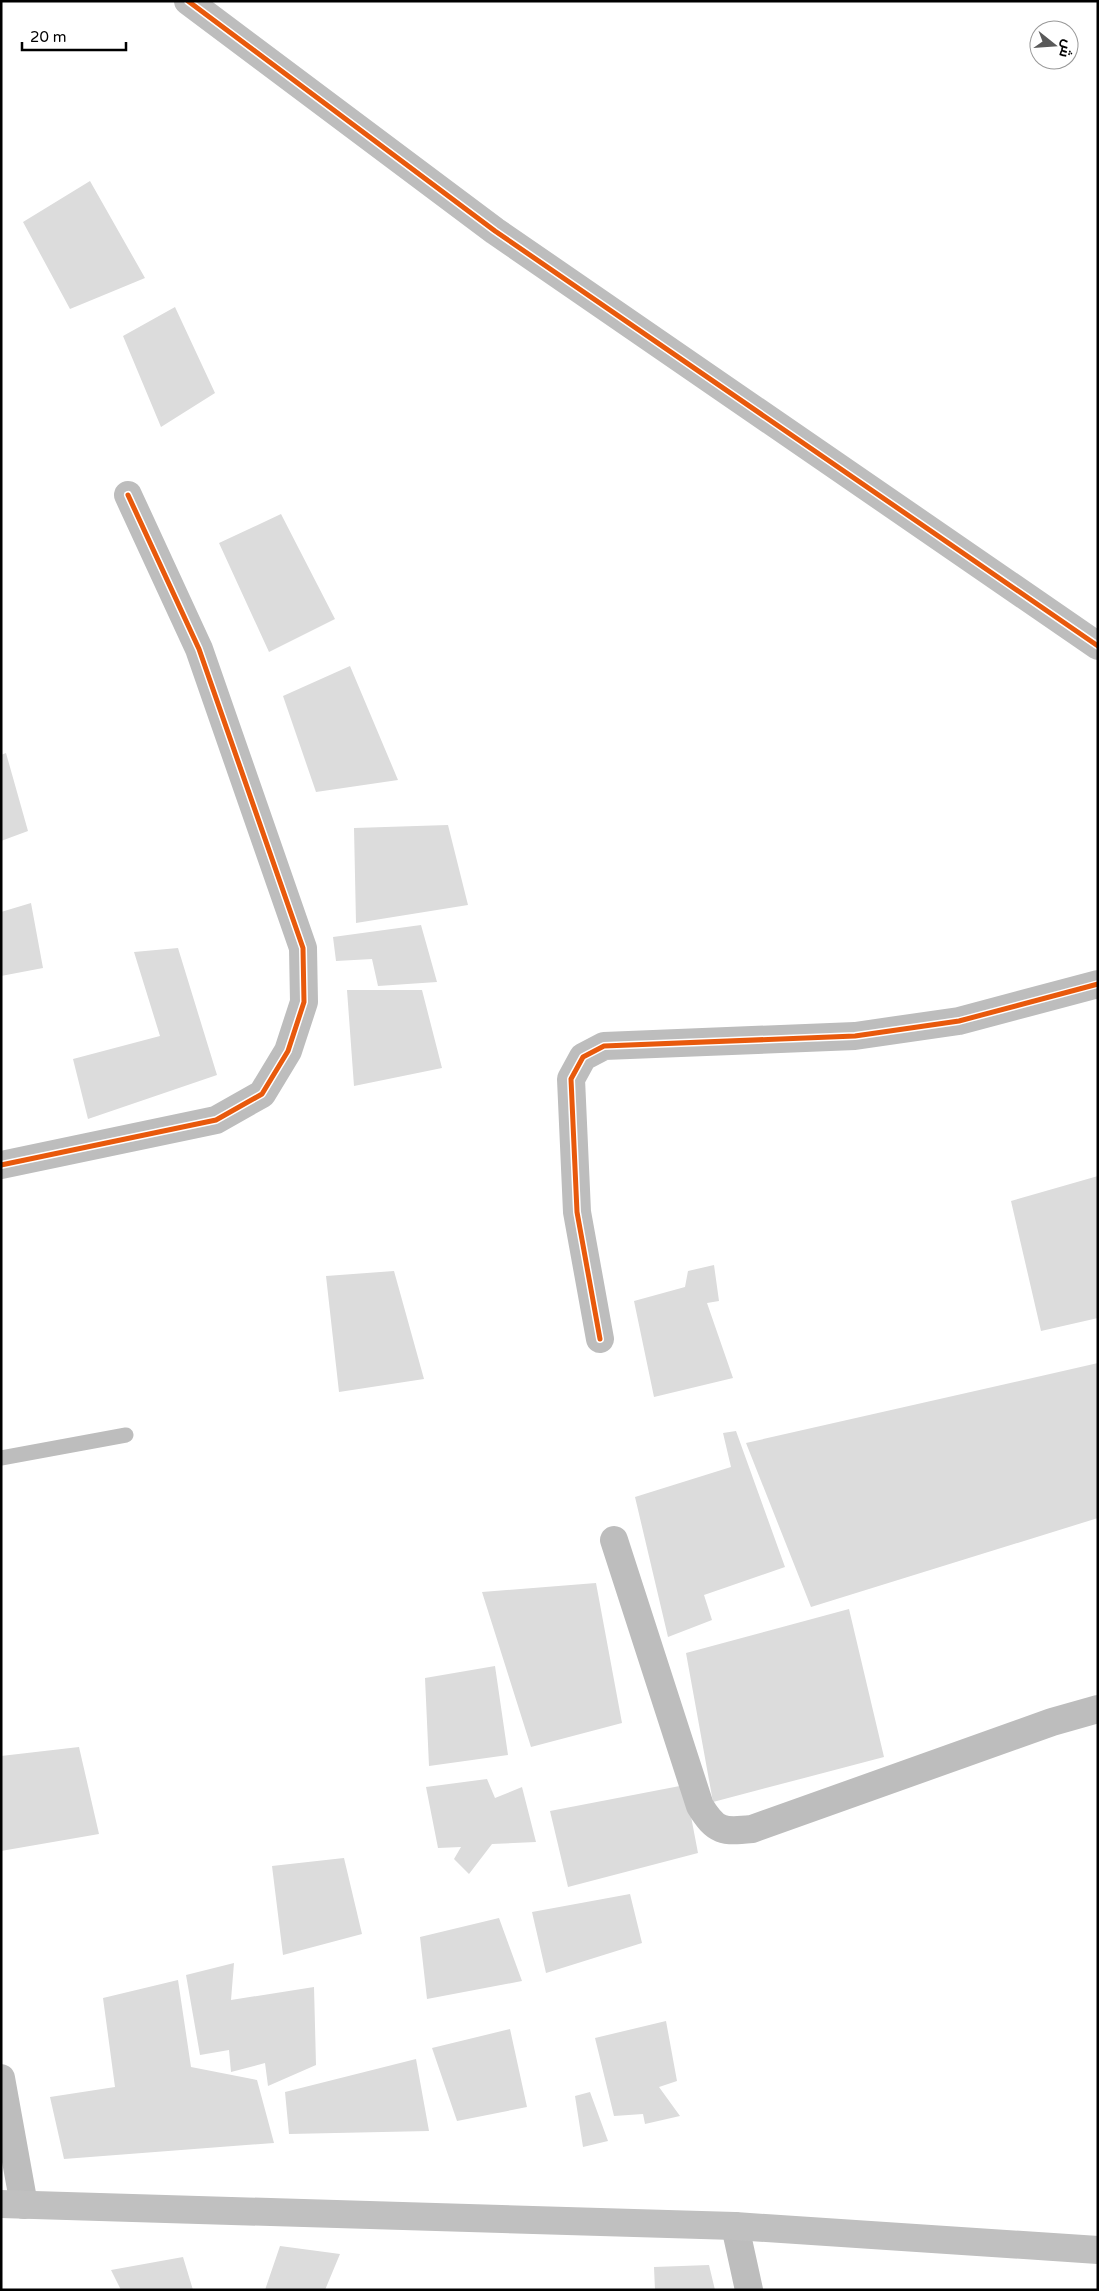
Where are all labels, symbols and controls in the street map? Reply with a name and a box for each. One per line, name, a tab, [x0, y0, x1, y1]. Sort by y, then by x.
scale bar	[22, 20, 126, 52]
north arrow	[1029, 20, 1079, 70]
text: 20 m	[30, 28, 67, 46]
text: ش	[1055, 38, 1077, 60]

